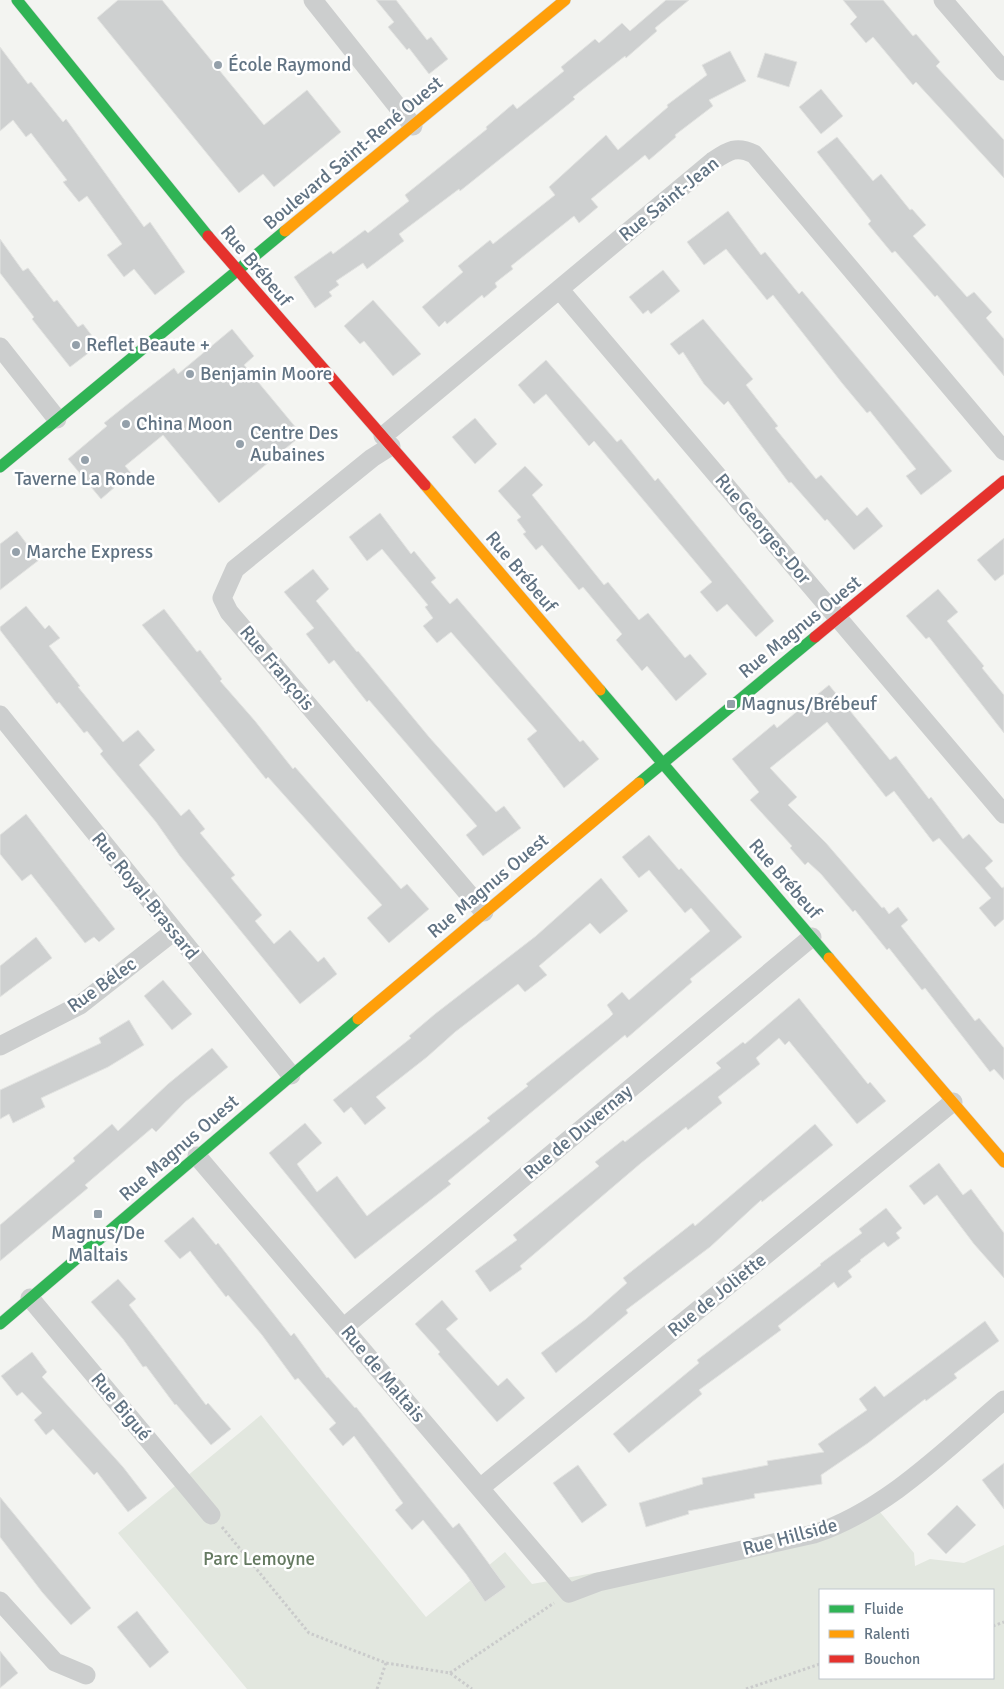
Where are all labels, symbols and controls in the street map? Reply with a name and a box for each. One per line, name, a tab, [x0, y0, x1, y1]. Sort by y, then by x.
place label: École Raymond	[228, 53, 351, 77]
marker: École Raymond	[212, 59, 224, 71]
street label: Boulevard Saint-René Ouest	[258, 71, 448, 235]
street label: Rue Saint-Jean	[614, 151, 724, 247]
street label: Rue Brébeuf	[215, 220, 298, 313]
place label: Reflet Beaute +	[86, 333, 210, 357]
marker: Reflet Beaute +	[70, 339, 82, 351]
place label: Benjamin Moore	[200, 362, 332, 386]
marker: Benjamin Moore	[184, 368, 196, 380]
place label: China Moon	[136, 412, 233, 436]
marker: China Moon	[120, 418, 132, 430]
place label: Centre Des Aubaines	[250, 421, 338, 467]
marker: Centre Des Aubaines	[234, 438, 246, 450]
marker: Taverne La Ronde	[79, 454, 91, 466]
place label: Taverne La Ronde	[15, 467, 155, 491]
street label: Rue Georges-Dor	[710, 469, 816, 589]
street label: Rue Brébeuf	[480, 526, 563, 619]
place label: Marche Express	[26, 540, 153, 564]
marker: Marche Express	[10, 546, 22, 558]
street label: Rue Magnus Ouest	[734, 570, 866, 684]
street label: Rue François	[235, 621, 319, 715]
place label: Magnus/Brébeuf	[741, 692, 878, 716]
marker: Magnus/Brébeuf	[725, 698, 737, 710]
street label: Rue Royal-Brassard	[86, 827, 204, 965]
street label: Rue Magnus Ouest	[423, 828, 554, 944]
street label: Rue Brébeuf	[744, 834, 827, 925]
street label: Rue Bélec	[63, 952, 141, 1018]
street label: Rue de Duvernay	[519, 1079, 638, 1185]
street label: Rue Magnus Ouest	[114, 1089, 244, 1206]
marker: Magnus/De Maltais	[92, 1208, 104, 1220]
place label: Magnus/De Maltais	[51, 1221, 145, 1267]
street label: Rue de Joliette	[663, 1248, 771, 1342]
street label: Rue de Maltais	[336, 1321, 430, 1427]
street label: Rue Bigué	[86, 1368, 156, 1446]
street label: Rue Hillside	[740, 1513, 840, 1561]
park label: Parc Lemoyne	[203, 1547, 315, 1571]
legend	[819, 1589, 994, 1679]
text: Fluide	[864, 1600, 904, 1618]
text: Ralenti	[864, 1625, 910, 1643]
text: Bouchon	[864, 1650, 920, 1668]

